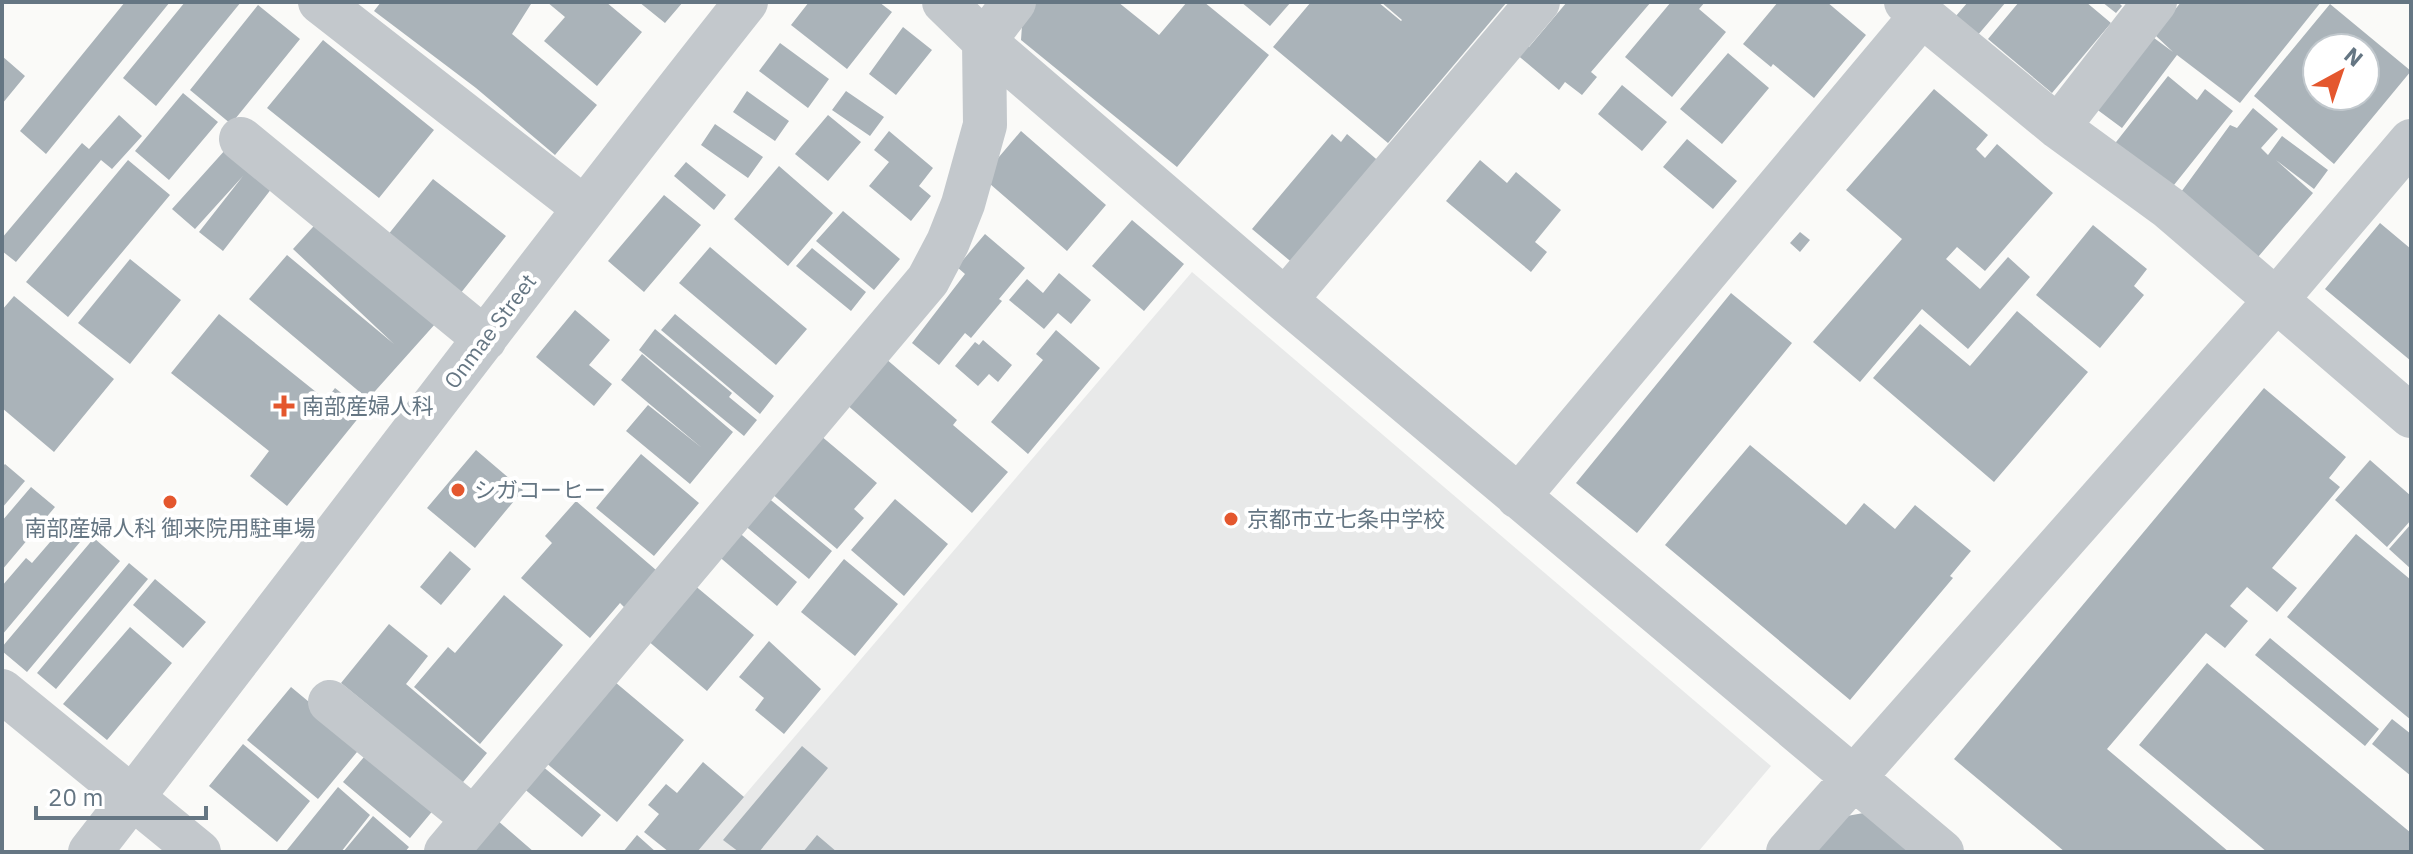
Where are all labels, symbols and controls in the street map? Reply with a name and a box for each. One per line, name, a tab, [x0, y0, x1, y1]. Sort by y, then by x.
north arrow	[2301, 32, 2381, 112]
text: N	[2339, 40, 2370, 73]
street label: Onmae Street	[437, 267, 542, 394]
place label: 南部産婦人科	[302, 391, 434, 420]
marker: 南部産婦人科	[273, 395, 295, 417]
place label: シガコーヒー	[474, 475, 606, 504]
marker: シガコーヒー	[449, 481, 467, 499]
marker: 南部産婦人科 御来院用駐車場	[161, 493, 179, 511]
place label: 京都市立七条中学校	[1247, 504, 1445, 533]
marker: 京都市立七条中学校	[1222, 510, 1240, 528]
place label: 南部産婦人科 御来院用駐車場	[24, 513, 316, 542]
scale bar	[36, 770, 206, 820]
text: 20 m	[48, 781, 103, 813]

